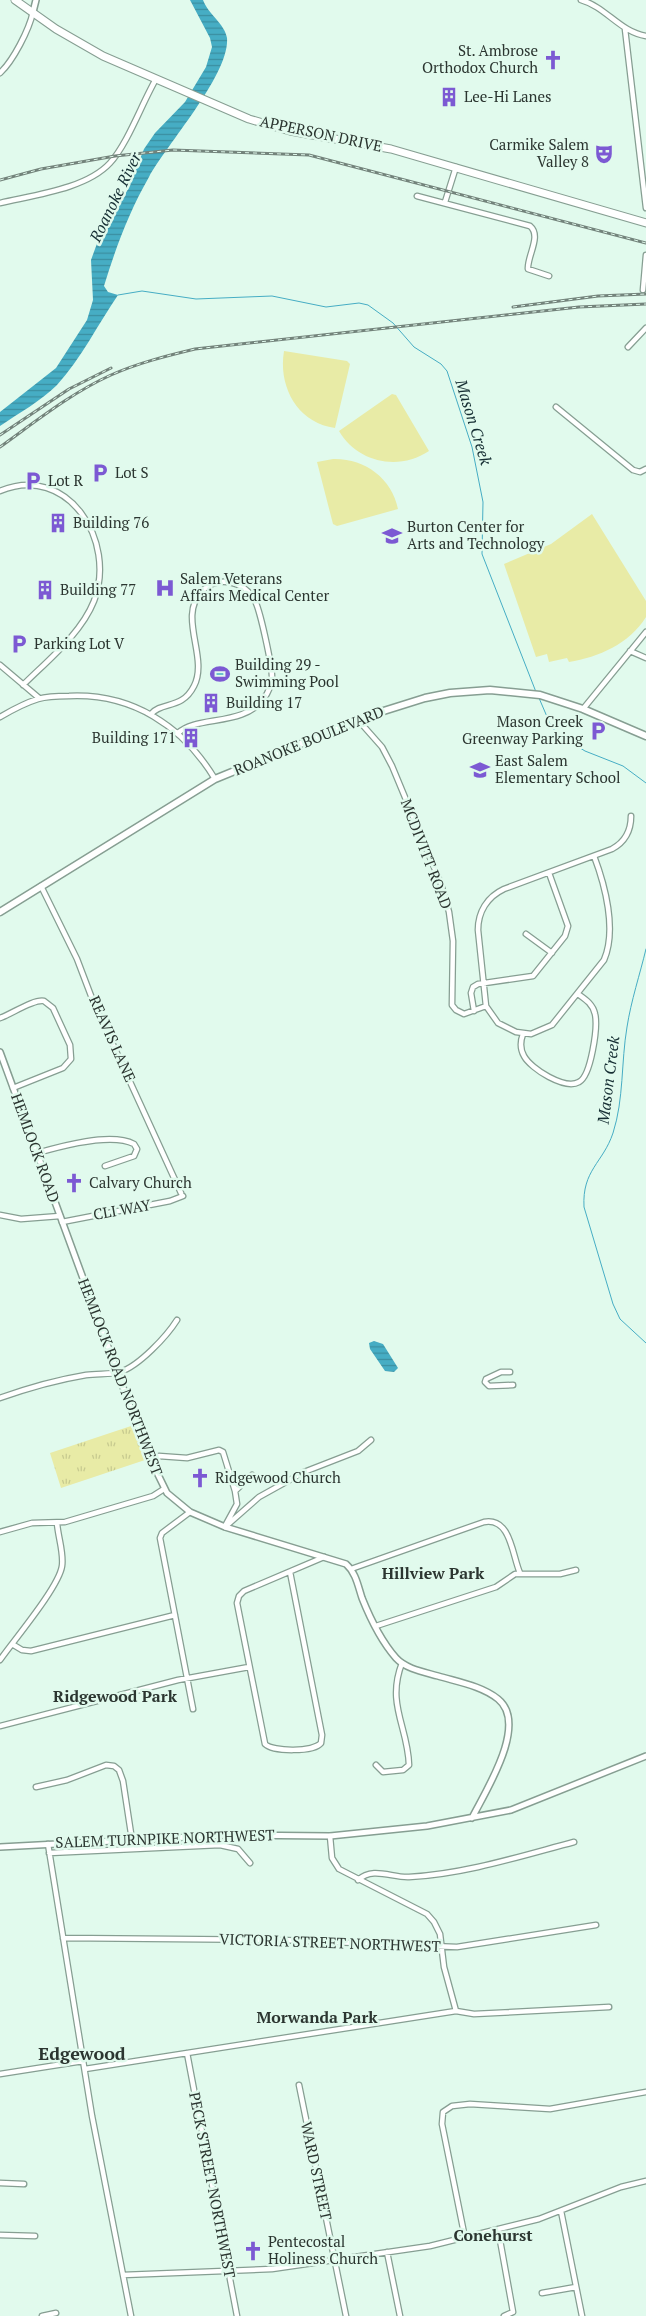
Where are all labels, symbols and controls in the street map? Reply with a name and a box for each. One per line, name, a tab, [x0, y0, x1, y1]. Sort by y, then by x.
place label: St. Ambrose Orthodox Church	[422, 40, 538, 77]
church icon: St. Ambrose Orthodox Church	[542, 49, 564, 71]
building icon: Lee-Hi Lanes	[438, 86, 460, 108]
place label: Lee-Hi Lanes	[464, 86, 552, 106]
street label: APPERSON DRIVE	[258, 110, 384, 156]
place label: Carmike Salem Valley 8	[489, 134, 589, 171]
theatre icon: Carmike Salem Valley 8	[593, 143, 615, 165]
water label: Roanoke River	[83, 148, 147, 246]
water label: Mason Creek	[450, 376, 498, 468]
parking icon: Lot S	[89, 462, 111, 484]
place label: Lot S	[115, 462, 149, 482]
parking icon: Lot R	[22, 470, 44, 492]
place label: Lot R	[48, 470, 84, 490]
building icon: Building 76	[47, 512, 69, 534]
place label: Building 76	[73, 512, 149, 532]
place label: Burton Center for Arts and Technology	[407, 516, 545, 553]
school or university icon: Burton Center for Arts and Technology	[381, 525, 403, 547]
place label: Salem Veterans Affairs Medical Center	[180, 568, 329, 605]
hospital icon: Salem Veterans Affairs Medical Center	[154, 577, 176, 599]
building icon: Building 77	[34, 579, 56, 601]
place label: Building 77	[60, 579, 136, 599]
parking icon: Parking Lot V	[8, 633, 30, 655]
place label: Parking Lot V	[34, 633, 125, 653]
place label: Building 29 - Swimming Pool	[235, 654, 339, 691]
sports icon: Building 29 - Swimming Pool	[209, 663, 231, 685]
building icon: Building 17	[200, 692, 222, 714]
place label: Building 17	[226, 692, 302, 712]
street label: ROANOKE BOULEVARD	[231, 701, 387, 779]
place label: Mason Creek Greenway Parking	[462, 711, 584, 748]
parking icon: Mason Creek Greenway Parking	[587, 720, 609, 742]
place label: Building 171	[92, 727, 176, 747]
building icon: Building 171	[180, 727, 202, 749]
place label: East Salem Elementary School	[495, 750, 621, 787]
school or university icon: East Salem Elementary School	[469, 759, 491, 781]
street label: MCDIVITT ROAD	[397, 796, 457, 912]
street label: REAVIS LANE	[85, 992, 141, 1085]
water label: Mason Creek	[592, 1035, 624, 1126]
street label: HEMLOCK ROAD	[7, 1090, 65, 1205]
church icon: Calvary Church	[63, 1172, 85, 1194]
place label: Calvary Church	[89, 1172, 192, 1192]
street label: CLI WAY	[92, 1194, 152, 1224]
street label: HEMLOCK ROAD NORTHWEST	[74, 1275, 168, 1478]
church icon: Ridgewood Church	[189, 1467, 211, 1489]
place label: Ridgewood Church	[215, 1467, 341, 1487]
district label: Hillview Park	[382, 1562, 485, 1584]
district label: Ridgewood Park	[53, 1685, 178, 1707]
street label: SALEM TURNPIKE NORTHWEST	[55, 1824, 275, 1852]
street label: VICTORIA STREET NORTHWEST	[219, 1928, 441, 1956]
district label: Morwanda Park	[256, 2006, 378, 2028]
district label: Edgewood	[38, 2041, 126, 2065]
street label: PECK STREET NORTHWEST	[185, 2090, 241, 2280]
street label: WARD STREET	[297, 2120, 337, 2222]
district label: Conehurst	[453, 2224, 533, 2246]
place label: Pentecostal Holiness Church	[268, 2231, 378, 2268]
church icon: Pentecostal Holiness Church	[242, 2240, 264, 2262]

